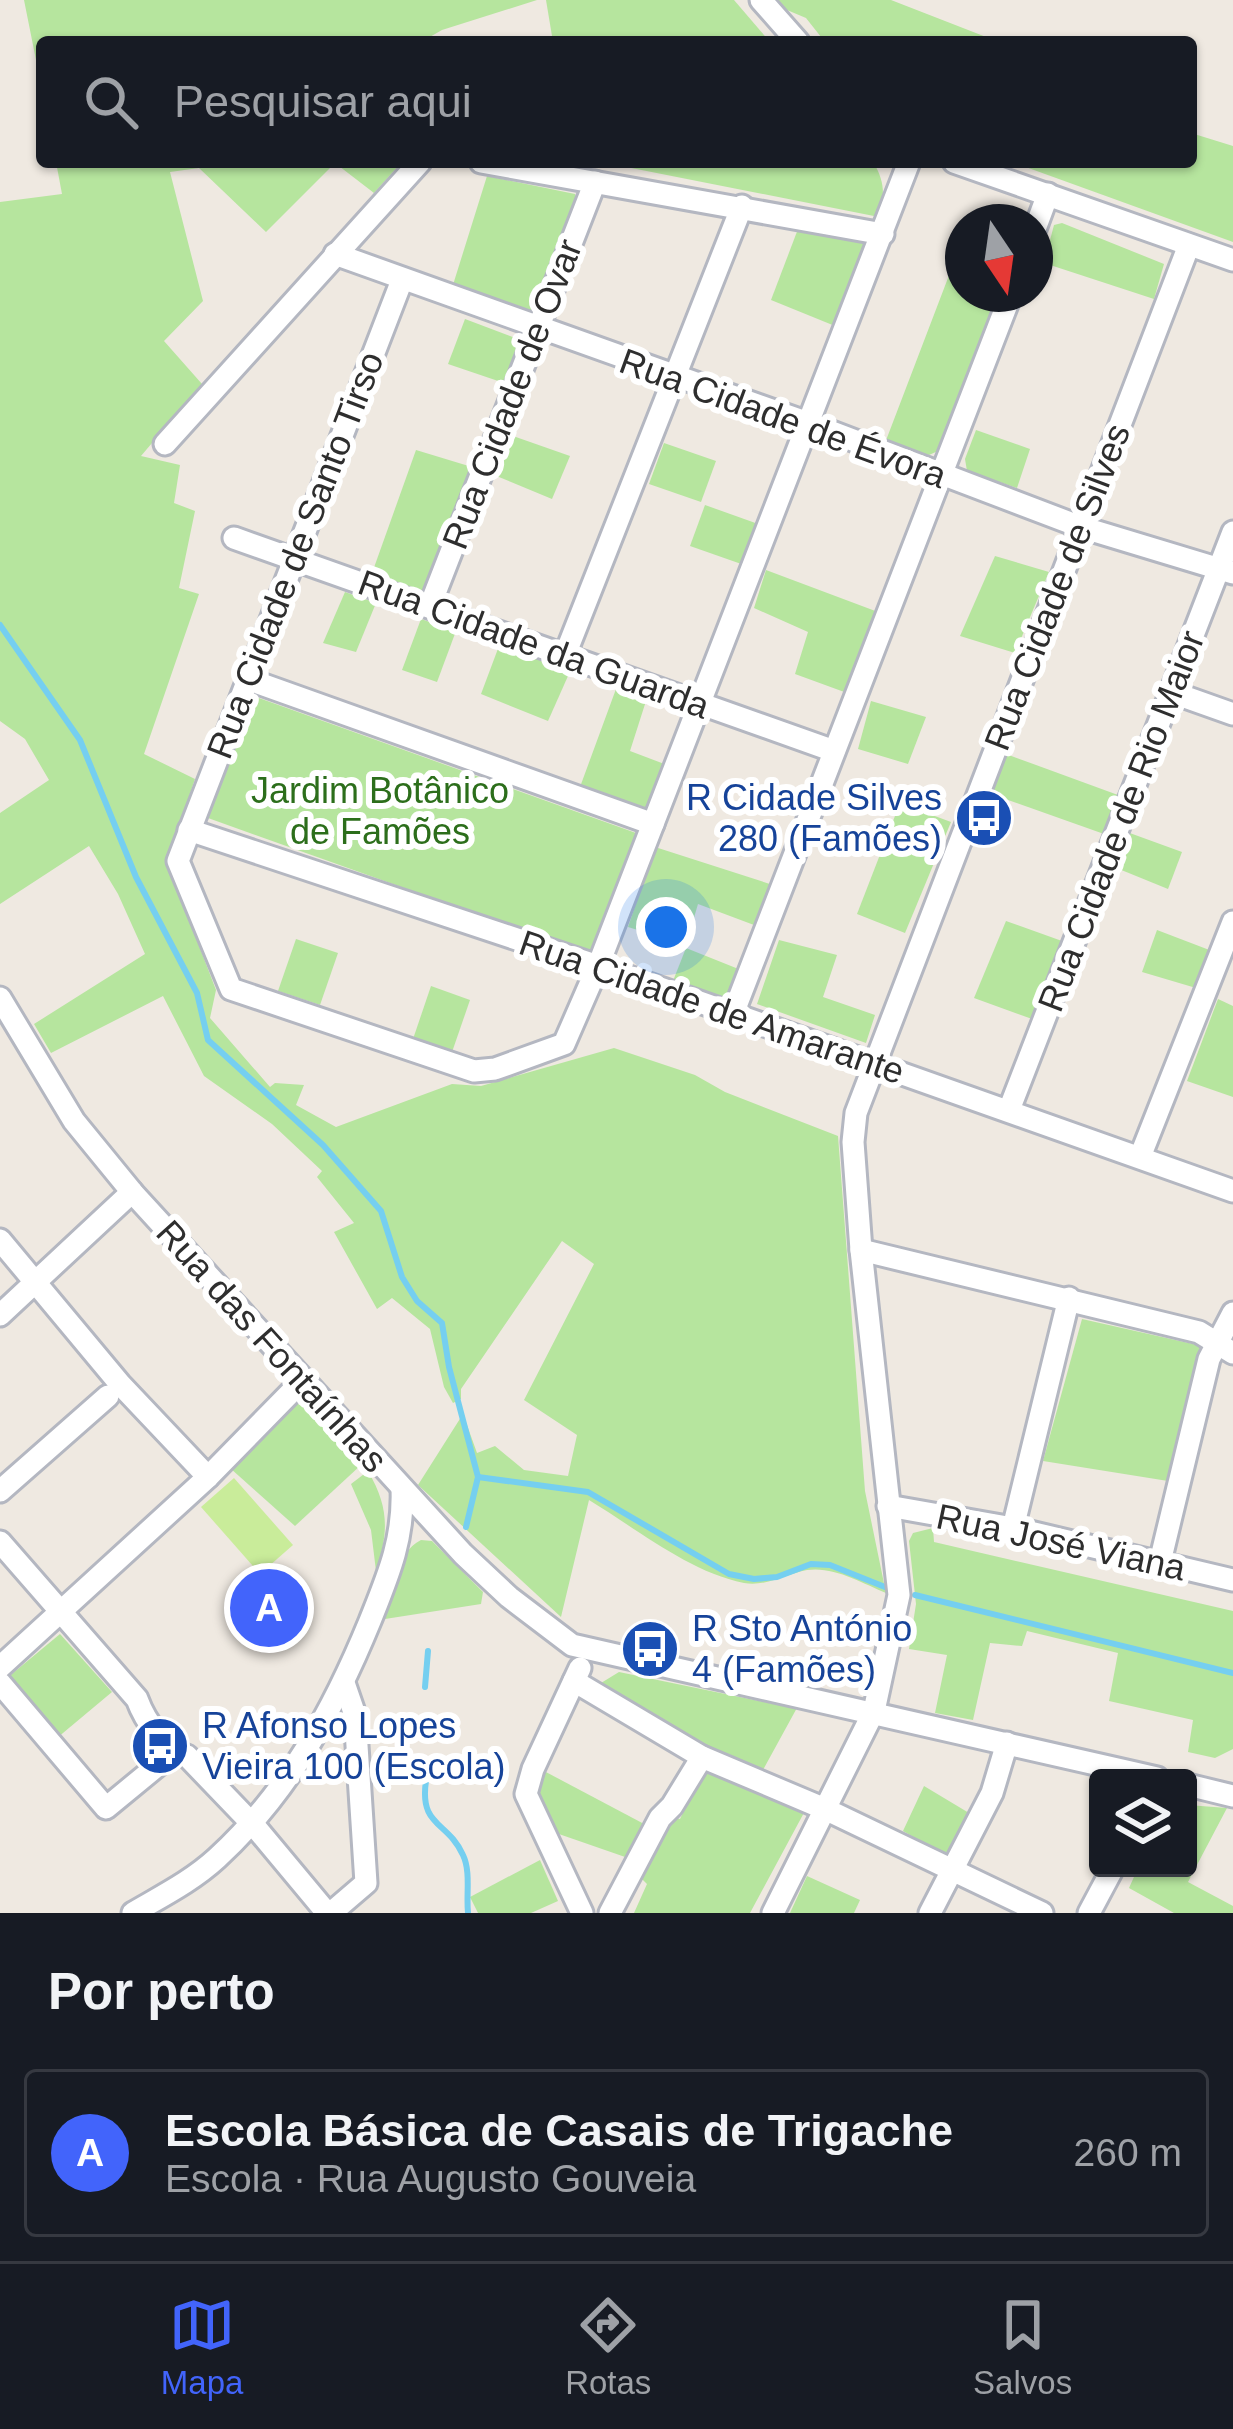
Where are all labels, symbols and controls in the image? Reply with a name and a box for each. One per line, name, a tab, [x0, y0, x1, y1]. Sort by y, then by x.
search box	[36, 36, 1197, 168]
icon: search	[78, 69, 144, 135]
text: Pesquisar aqui	[174, 76, 472, 127]
north arrow	[945, 204, 1053, 312]
street label: Rua Cidade de Ovar	[434, 233, 590, 555]
street label: Rua Cidade de Évora	[614, 340, 953, 496]
street label: Rua Cidade de Santo Tirso	[198, 346, 392, 764]
street label: Rua Cidade de Silves	[976, 418, 1138, 756]
street label: Rua Cidade da Guarda	[353, 561, 716, 727]
street label: Rua Cidade de Rio Maior	[1029, 625, 1213, 1017]
park label: Jardim Botânico de Famões	[251, 770, 509, 852]
place label: R Cidade Silves 280 (Famões)	[686, 777, 942, 859]
bus stop icon: R Cidade Silves 280 (Famões)	[953, 787, 1015, 849]
your location	[636, 897, 696, 957]
street label: Rua Cidade de Amarante	[514, 922, 910, 1092]
street label: Rua das Fontaínhas	[148, 1212, 396, 1480]
street label: Rua José Viana	[933, 1496, 1190, 1589]
pin: A	[230, 1563, 308, 1653]
place label: R Sto António 4 (Famões)	[692, 1608, 912, 1690]
bus stop icon: R Sto António 4 (Famões)	[619, 1618, 681, 1680]
place label: R Afonso Lopes Vieira 100 (Escola)	[202, 1705, 506, 1787]
bus stop icon: R Afonso Lopes Vieira 100 (Escola)	[129, 1715, 191, 1777]
map controls	[1089, 1769, 1197, 1877]
button: layers	[1089, 1769, 1197, 1877]
text: Por perto	[48, 1963, 275, 2020]
text: Escola Básica de Casais de Trigache	[165, 2105, 953, 2156]
text: A	[76, 2131, 104, 2174]
text: 260 m	[1074, 2131, 1182, 2174]
text: Escola · Rua Augusto Gouveia	[165, 2157, 696, 2200]
tab: Mapa	[161, 2292, 243, 2402]
tab: Rotas	[565, 2292, 651, 2402]
tab: Salvos	[973, 2292, 1072, 2402]

